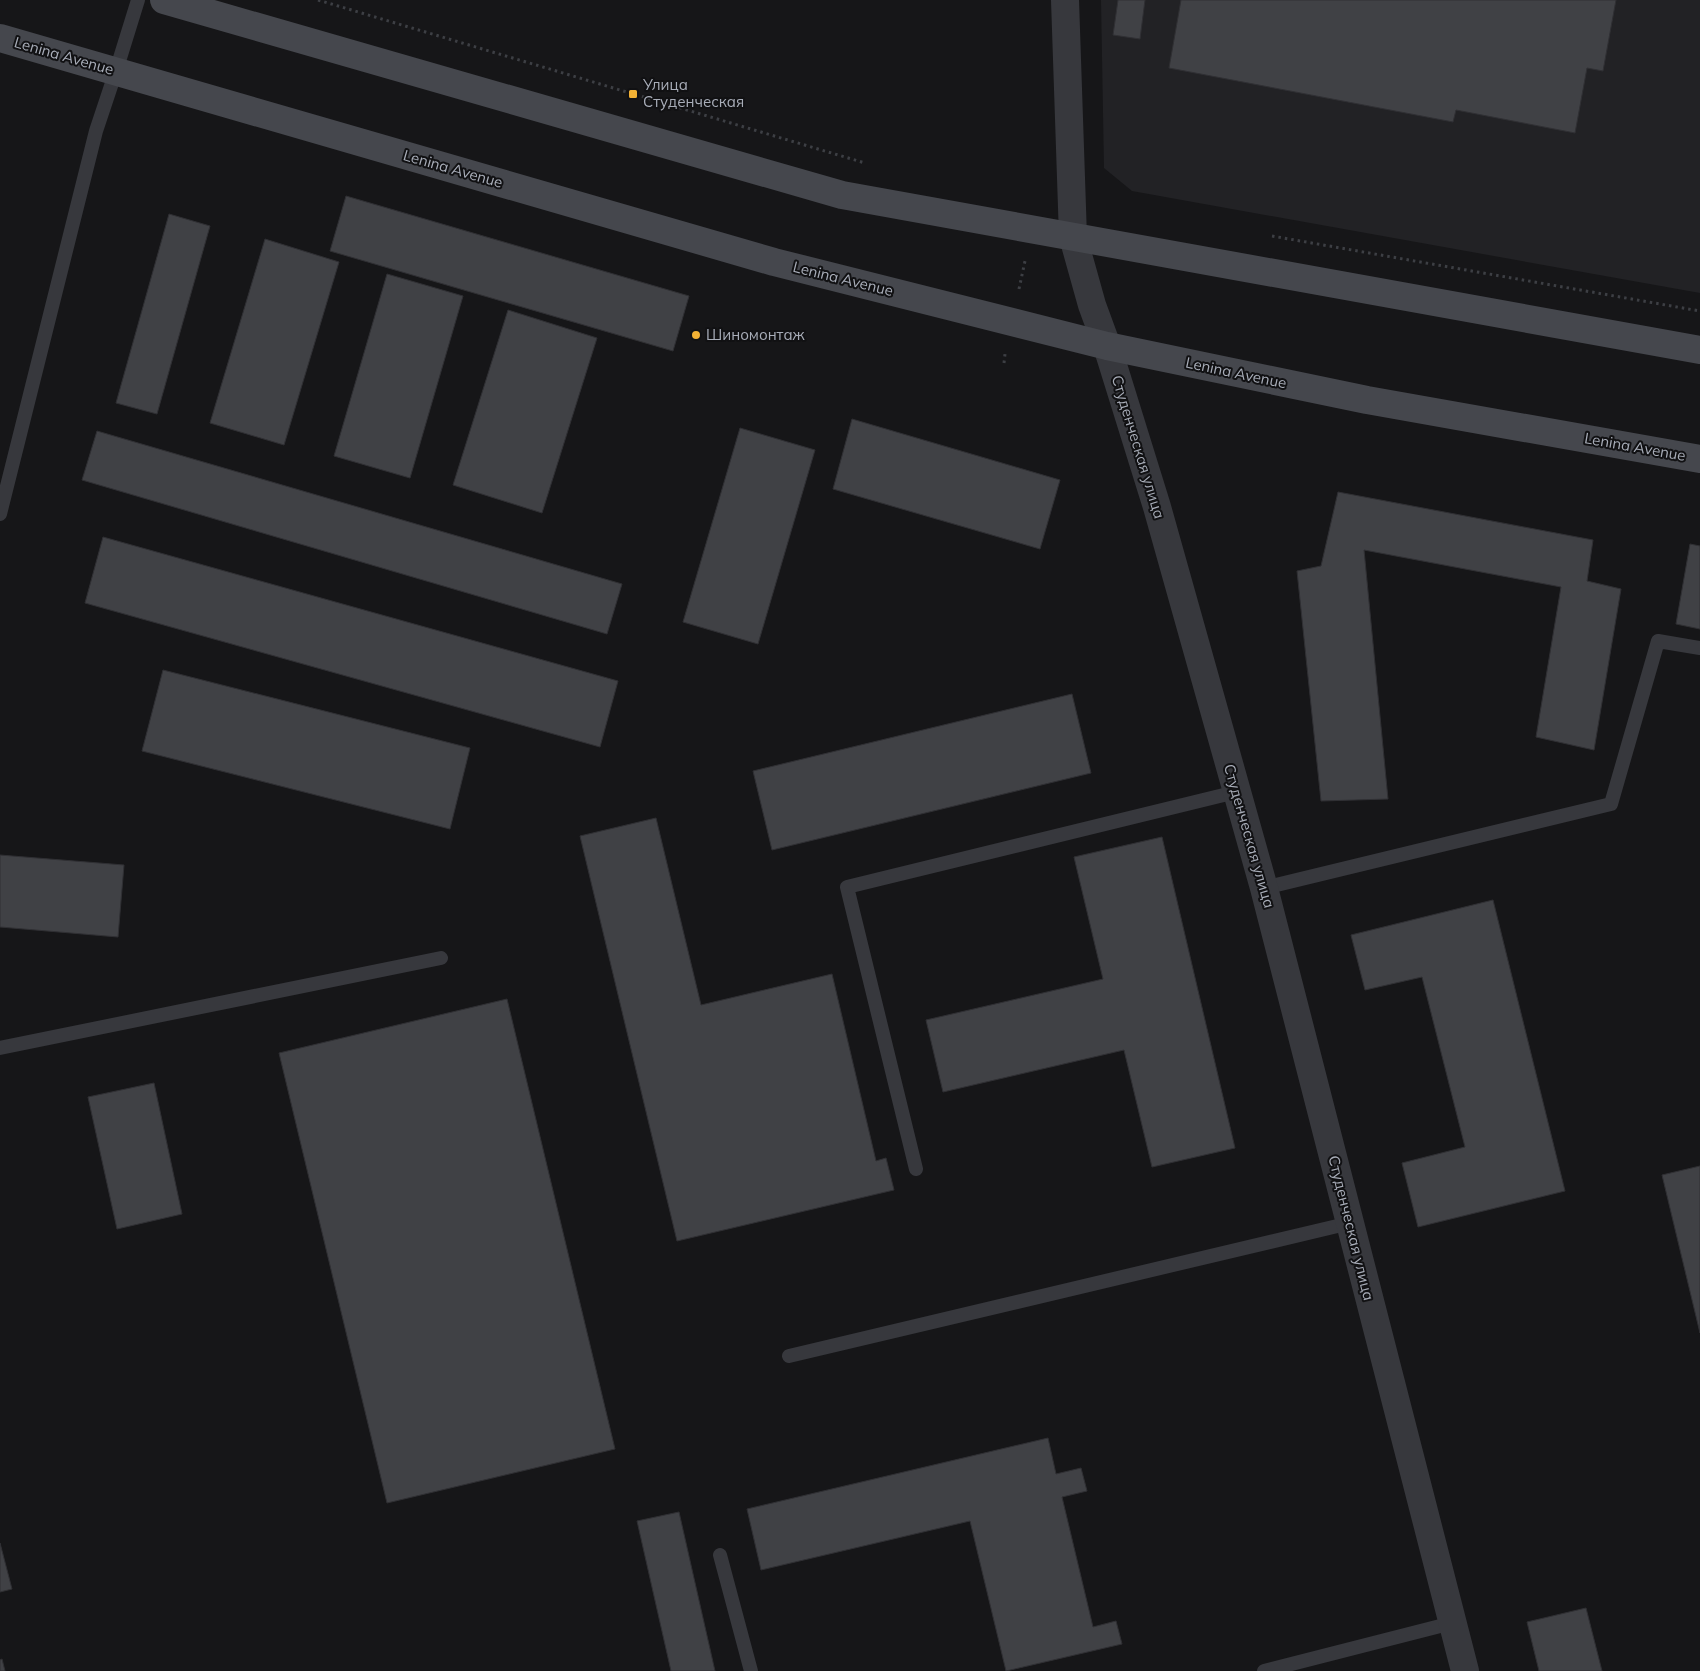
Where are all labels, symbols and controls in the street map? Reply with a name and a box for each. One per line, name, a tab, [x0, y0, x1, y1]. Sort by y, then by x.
street label: Lenina Avenue	[12, 32, 116, 79]
place label: Улица Студенческая	[642, 75, 744, 111]
marker: Улица Студенческая	[627, 88, 639, 100]
street label: Lenina Avenue	[401, 145, 505, 192]
street label: Lenina Avenue	[791, 257, 895, 300]
place label: Шиномонтаж	[706, 325, 806, 344]
marker: Шиномонтаж	[690, 329, 702, 341]
street label: Lenina Avenue	[1184, 353, 1288, 392]
street label: Студенческая улица	[1108, 373, 1169, 521]
street label: Lenina Avenue	[1583, 428, 1687, 465]
street label: Студенческая улица	[1220, 762, 1279, 910]
street label: Студенческая улица	[1324, 1153, 1379, 1302]

